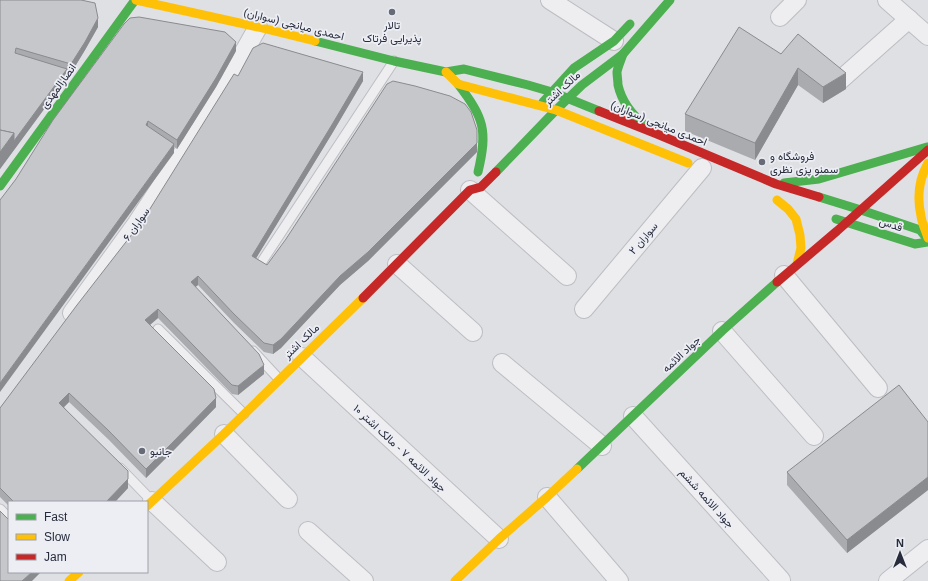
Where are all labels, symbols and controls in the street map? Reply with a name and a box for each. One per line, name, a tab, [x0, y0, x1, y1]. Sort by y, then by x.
street label: احمدی میانجی (سواران)	[242, 6, 345, 43]
marker: تالار پذیرایی فرتاک	[387, 7, 397, 17]
place label: تالار پذیرایی فرتاک	[363, 19, 421, 46]
street label: انصارالمهدی	[38, 61, 79, 111]
street label: مالک اشتر	[541, 68, 583, 109]
street label: احمدی میانجی (سواران)	[609, 98, 709, 149]
place label: فروشگاه و سمنو پزی نظری	[770, 150, 838, 177]
marker: فروشگاه و سمنو پزی نظری	[757, 157, 767, 167]
street label: سواران ۶	[120, 205, 153, 243]
street label: قدس	[877, 215, 904, 234]
street label: سواران ۲	[626, 219, 661, 257]
street label: مالک اشتر	[280, 321, 322, 362]
street label: جواد الائمه	[660, 333, 703, 375]
street label: جواد الائمه ۷ - مالک اشتر ۱۰	[351, 402, 449, 495]
place label: جانبو	[150, 445, 172, 458]
marker: جانبو	[137, 446, 147, 456]
street label: جواد الائمه ششم	[676, 466, 737, 531]
legend	[8, 501, 148, 573]
text: Fast	[44, 510, 68, 524]
text: Slow	[44, 530, 70, 544]
north arrow	[880, 533, 920, 573]
text: N	[896, 537, 904, 549]
text: Jam	[44, 550, 67, 564]

